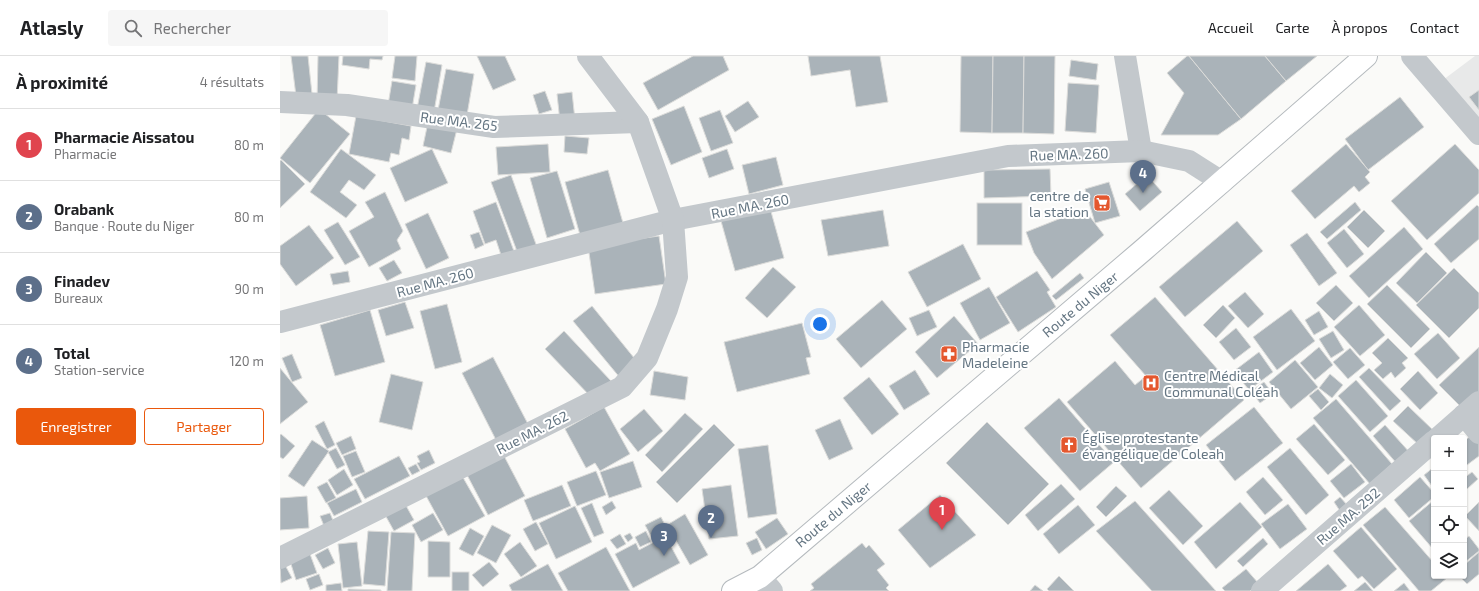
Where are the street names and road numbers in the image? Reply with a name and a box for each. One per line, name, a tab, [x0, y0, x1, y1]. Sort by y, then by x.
street label: Rue MA. 265	[419, 108, 499, 134]
street label: Rue MA. 260	[1029, 144, 1109, 164]
street label: Rue MA. 260	[710, 190, 790, 222]
street label: Rue MA. 260	[395, 264, 475, 300]
street label: Route du Niger	[1039, 267, 1122, 341]
street label: Rue MA. 262	[493, 407, 571, 457]
street label: Route du Niger	[792, 477, 875, 551]
street label: Rue MA. 292	[1313, 484, 1383, 548]

